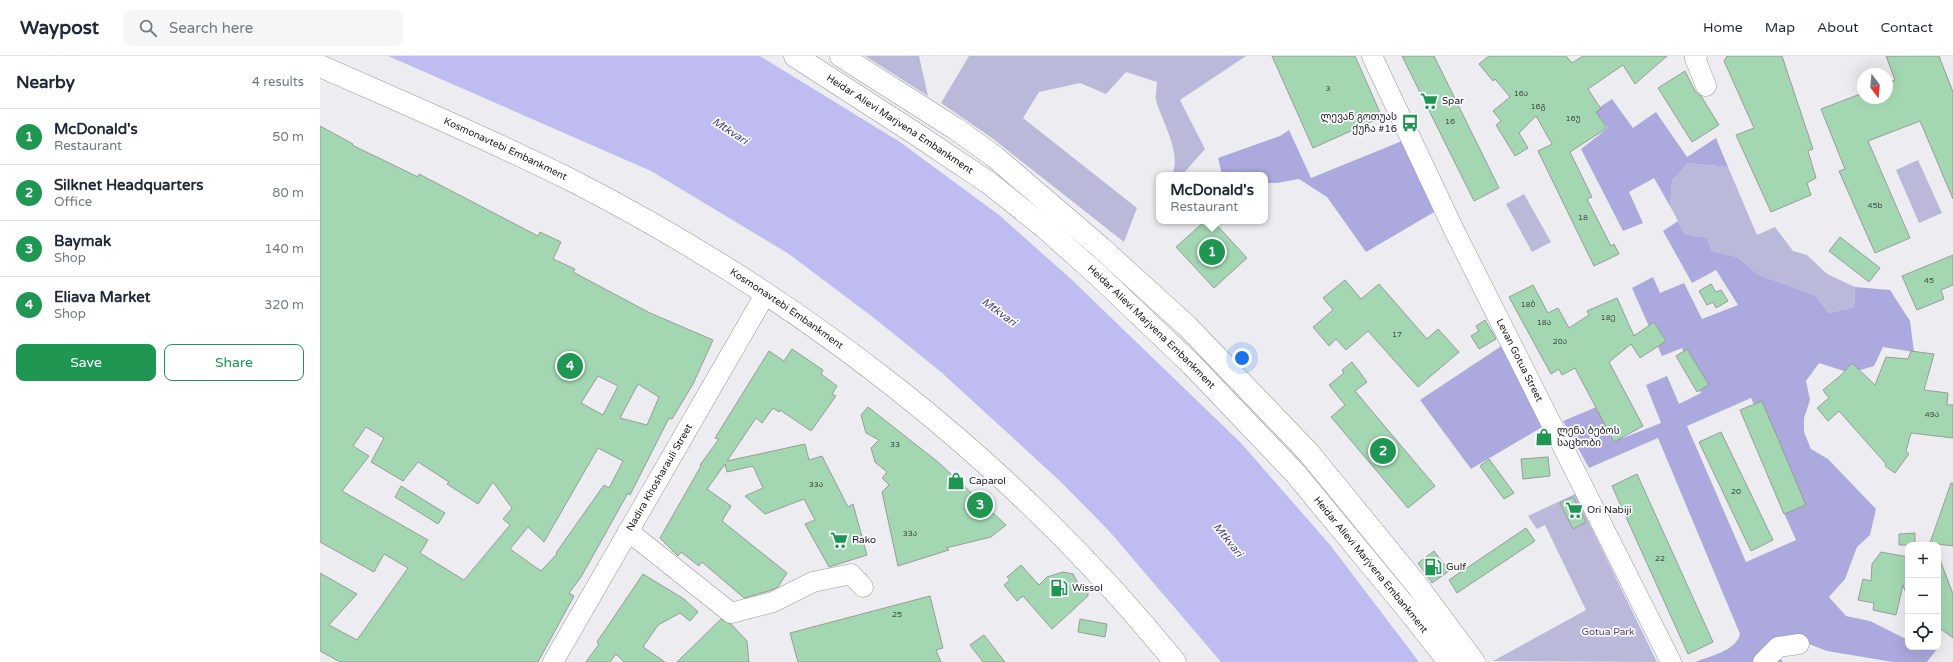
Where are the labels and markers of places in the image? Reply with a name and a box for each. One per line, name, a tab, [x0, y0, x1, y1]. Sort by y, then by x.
supermarket icon: Spar	[1419, 91, 1439, 111]
place label: Spar	[1442, 95, 1464, 107]
place label: ლევან გოთუას ქუჩა #16	[1321, 111, 1397, 135]
bus stop icon: ლევან გოთუას ქუჩა #16	[1400, 113, 1420, 133]
pin: 1	[1199, 237, 1225, 267]
pin: 4	[557, 351, 583, 381]
place label: ლენა ბებოს საცხობი	[1557, 425, 1620, 449]
shop icon: ლენა ბებოს საცხობი	[1534, 427, 1554, 447]
pin: 2	[1370, 436, 1396, 466]
shop icon: Caparol	[946, 471, 966, 491]
place label: Caparol	[969, 475, 1006, 487]
pin: 3	[967, 490, 993, 520]
supermarket icon: Ori Nabiji	[1564, 500, 1584, 520]
place label: Ori Nabiji	[1587, 504, 1631, 516]
supermarket icon: Rako	[829, 530, 849, 550]
place label: Rako	[852, 534, 876, 546]
fuel station icon: Gulf	[1423, 557, 1443, 577]
place label: Gulf	[1446, 561, 1466, 573]
fuel station icon: Wissol	[1049, 578, 1069, 598]
place label: Wissol	[1072, 582, 1103, 594]

